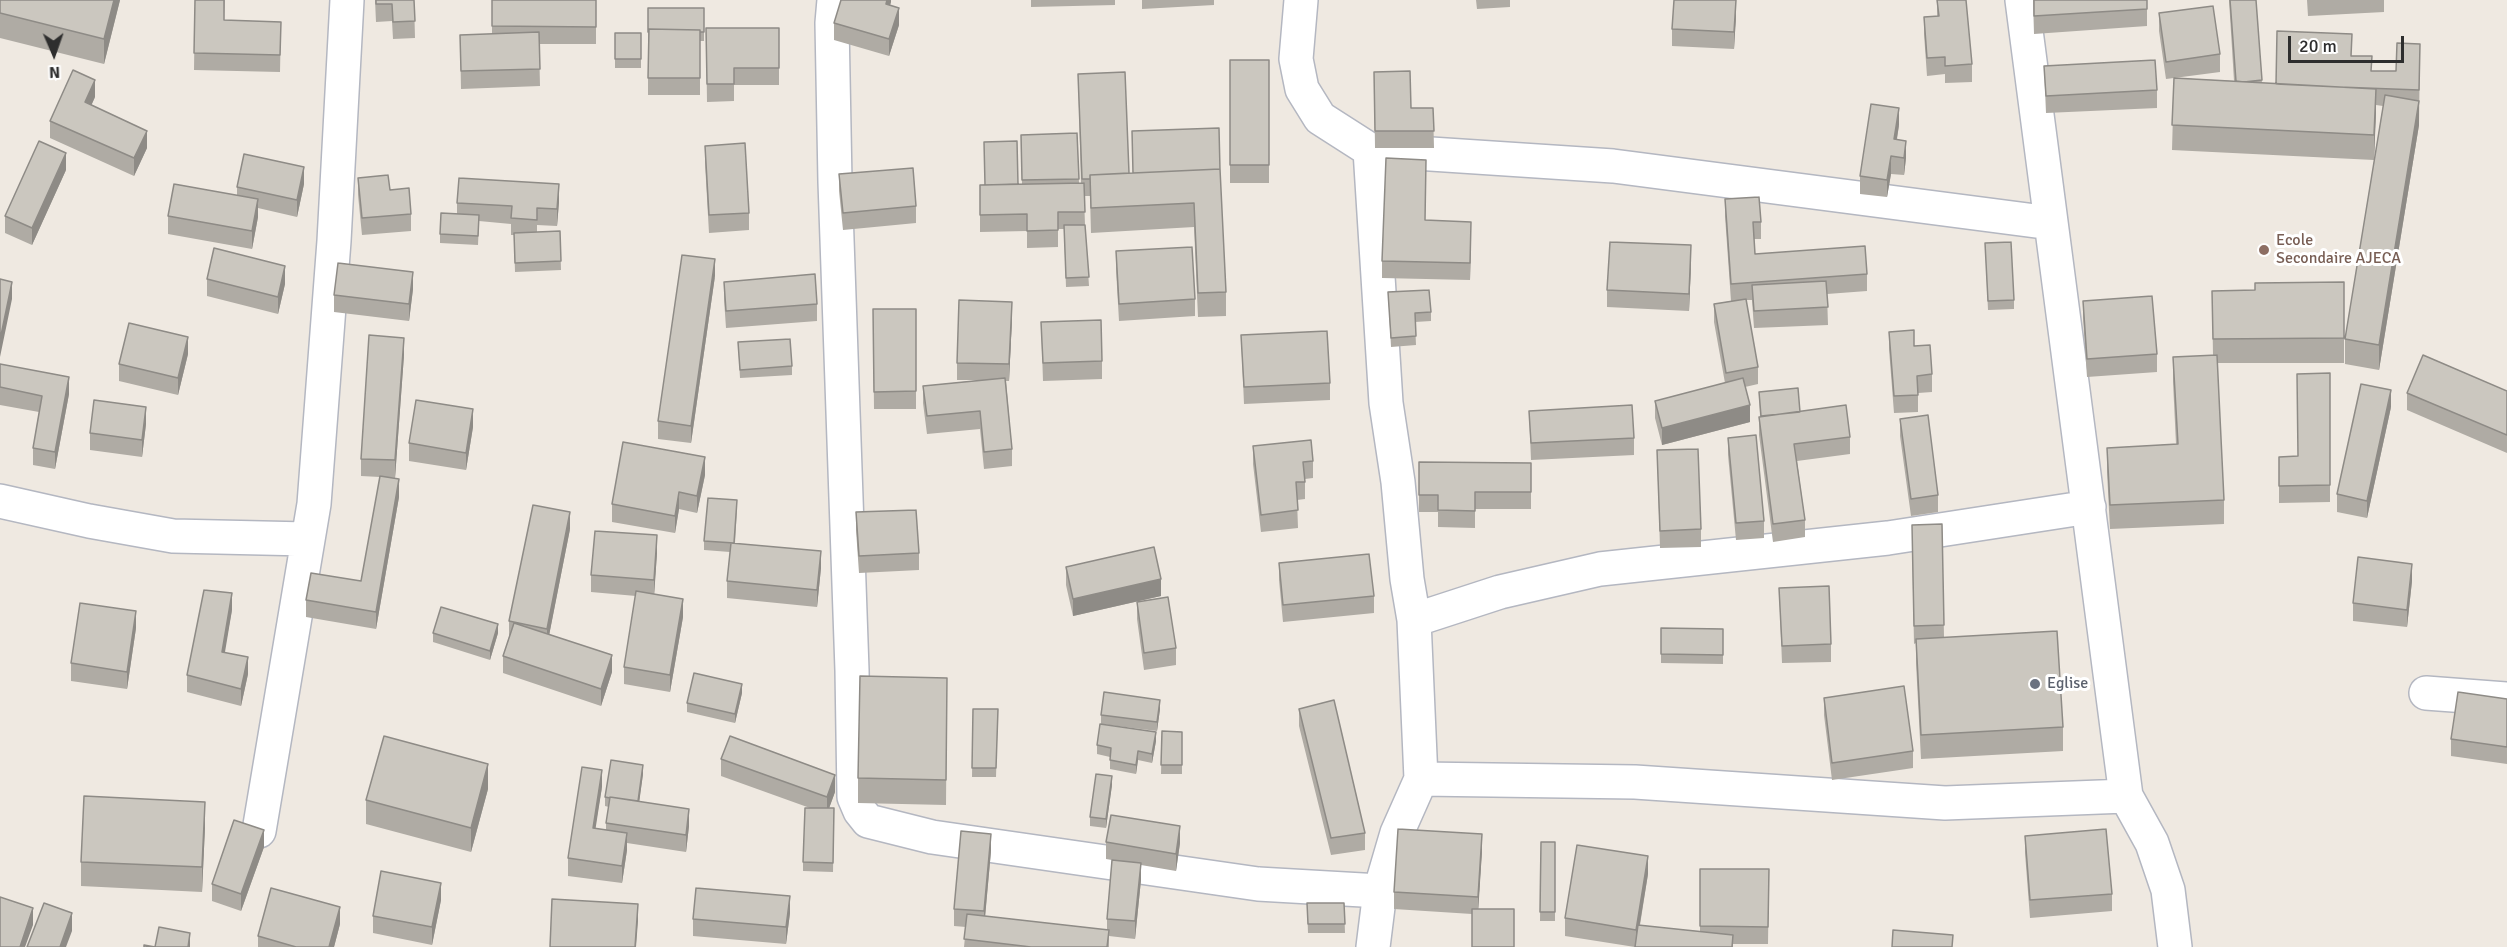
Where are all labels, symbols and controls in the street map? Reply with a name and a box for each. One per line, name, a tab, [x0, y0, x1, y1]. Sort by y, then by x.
north arrow	[24, 24, 84, 84]
scale bar	[2291, 24, 2406, 62]
text: 20 m	[2299, 35, 2337, 57]
text: N	[49, 62, 61, 82]
place label: Ecole Secondaire AJECA	[2276, 231, 2401, 269]
marker: Ecole Secondaire AJECA	[2257, 243, 2271, 257]
place label: Eglise	[2047, 674, 2088, 694]
marker: Eglise	[2028, 677, 2042, 691]

